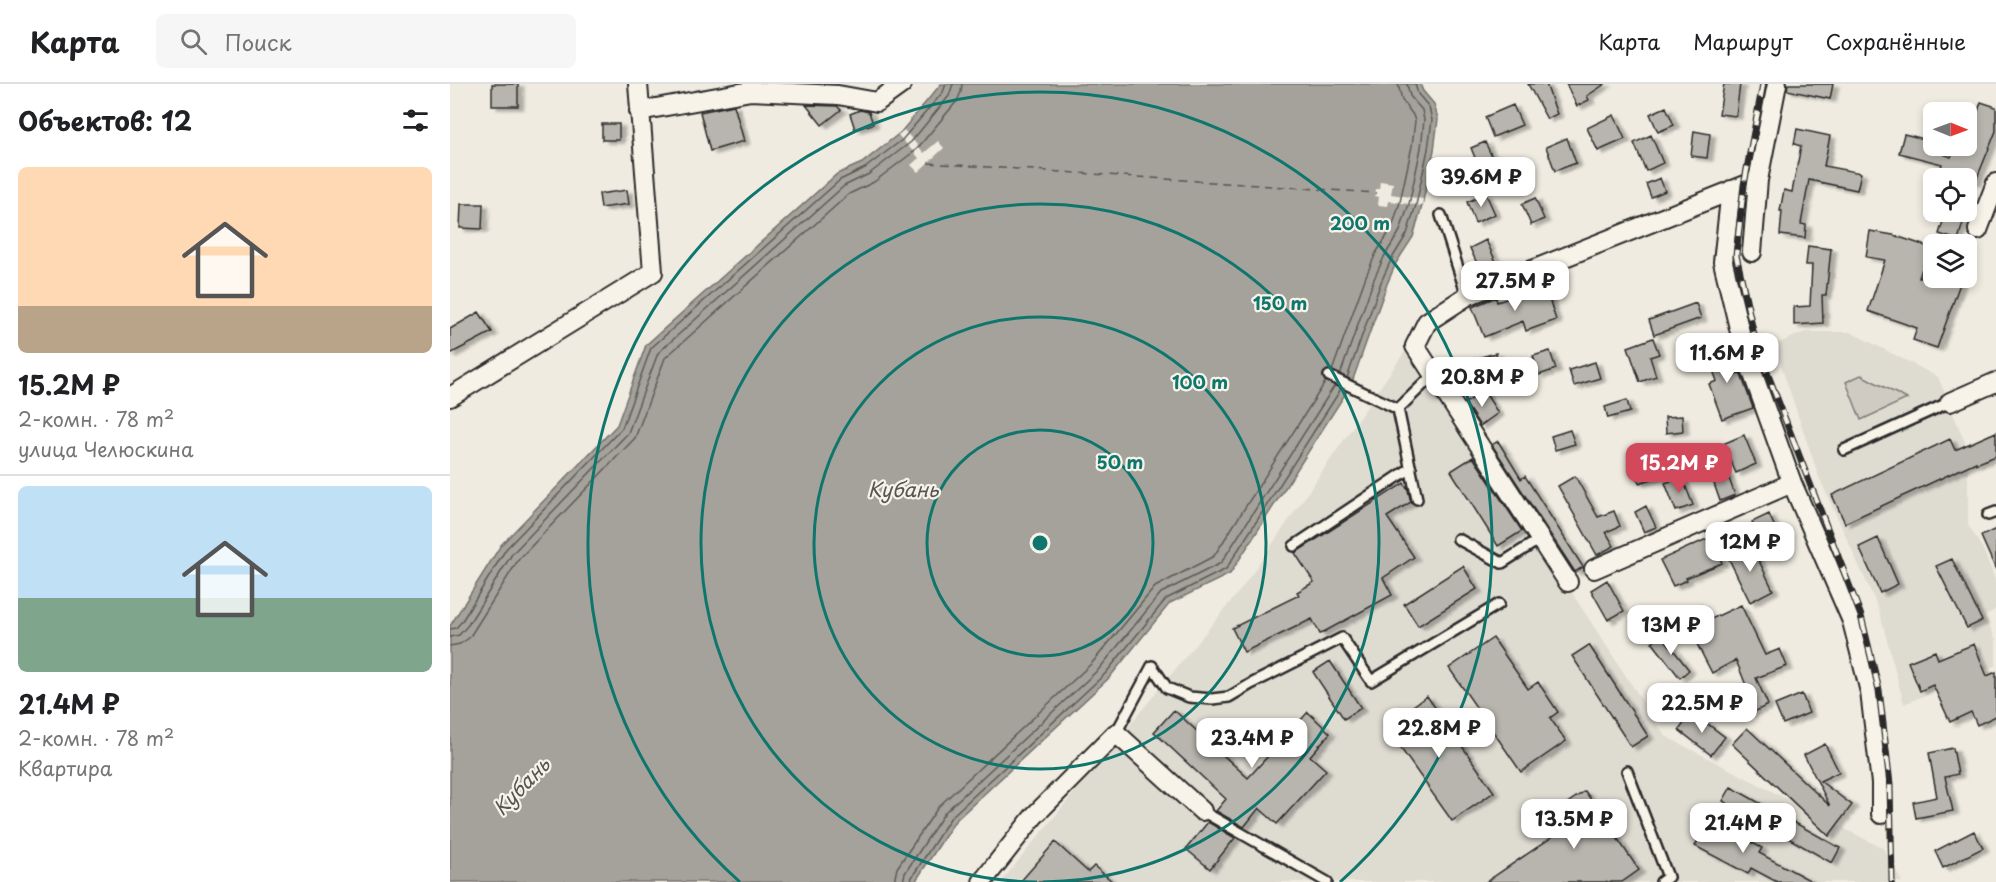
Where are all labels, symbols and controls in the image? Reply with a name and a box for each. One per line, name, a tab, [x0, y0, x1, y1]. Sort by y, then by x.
search box	[156, 14, 576, 68]
text: Карта	[30, 20, 120, 63]
icon: search	[177, 25, 210, 58]
text: Поиск	[225, 25, 292, 58]
text: Карта	[1599, 25, 1660, 57]
text: Маршрут	[1693, 25, 1793, 57]
text: Сохранённые	[1826, 25, 1966, 57]
text: Объектов: 12	[18, 101, 192, 140]
north arrow	[1923, 102, 1977, 156]
map controls	[1923, 102, 1977, 288]
icon: filters	[399, 104, 432, 137]
pin: 39.6M ₽	[1426, 157, 1536, 208]
text: 39.6M ₽	[1440, 161, 1522, 191]
button: locate	[1923, 168, 1977, 222]
icon: home	[171, 206, 279, 314]
text: 200 m	[1330, 209, 1390, 236]
button: layers	[1923, 234, 1977, 288]
pin: 27.5M ₽	[1460, 261, 1570, 312]
text: 27.5M ₽	[1475, 265, 1555, 295]
text: 150 m	[1253, 289, 1307, 316]
pin: 11.6M ₽	[1672, 333, 1782, 384]
text: 11.6M ₽	[1690, 337, 1764, 367]
pin: 20.8M ₽	[1427, 357, 1537, 408]
text: 20.8M ₽	[1440, 361, 1524, 391]
text: 15.2M ₽	[18, 365, 120, 404]
text: 100 m	[1172, 368, 1228, 395]
text: 2-комн. · 78 m²	[18, 404, 174, 434]
text: улица Челюскина	[18, 434, 194, 464]
pin: 15.2M ₽	[1624, 443, 1734, 494]
text: 15.2M ₽	[1640, 447, 1718, 477]
text: 50 m	[1097, 448, 1143, 475]
water label: Кубань	[868, 474, 939, 504]
pin: 12M ₽	[1708, 522, 1792, 573]
icon: home	[171, 525, 279, 633]
text: 12M ₽	[1719, 526, 1781, 556]
centre of rings	[1030, 533, 1050, 553]
pin: 13M ₽	[1629, 605, 1713, 656]
text: 13M ₽	[1641, 609, 1701, 639]
pin: 22.5M ₽	[1647, 683, 1757, 734]
text: 21.4M ₽	[18, 684, 120, 723]
text: 22.5M ₽	[1661, 687, 1743, 717]
pin: 22.8M ₽	[1384, 708, 1494, 759]
text: 22.8M ₽	[1397, 712, 1481, 742]
pin: 23.4M ₽	[1197, 718, 1307, 769]
text: 23.4M ₽	[1210, 722, 1294, 752]
text: 2-комн. · 78 m²	[18, 723, 174, 753]
water label: Кубань	[486, 750, 557, 822]
text: Квартира	[18, 753, 112, 783]
pin: 13.5M ₽	[1519, 799, 1629, 850]
text: 13.5M ₽	[1535, 803, 1613, 833]
pin: 21.4M ₽	[1688, 803, 1798, 854]
text: 21.4M ₽	[1704, 807, 1782, 837]

